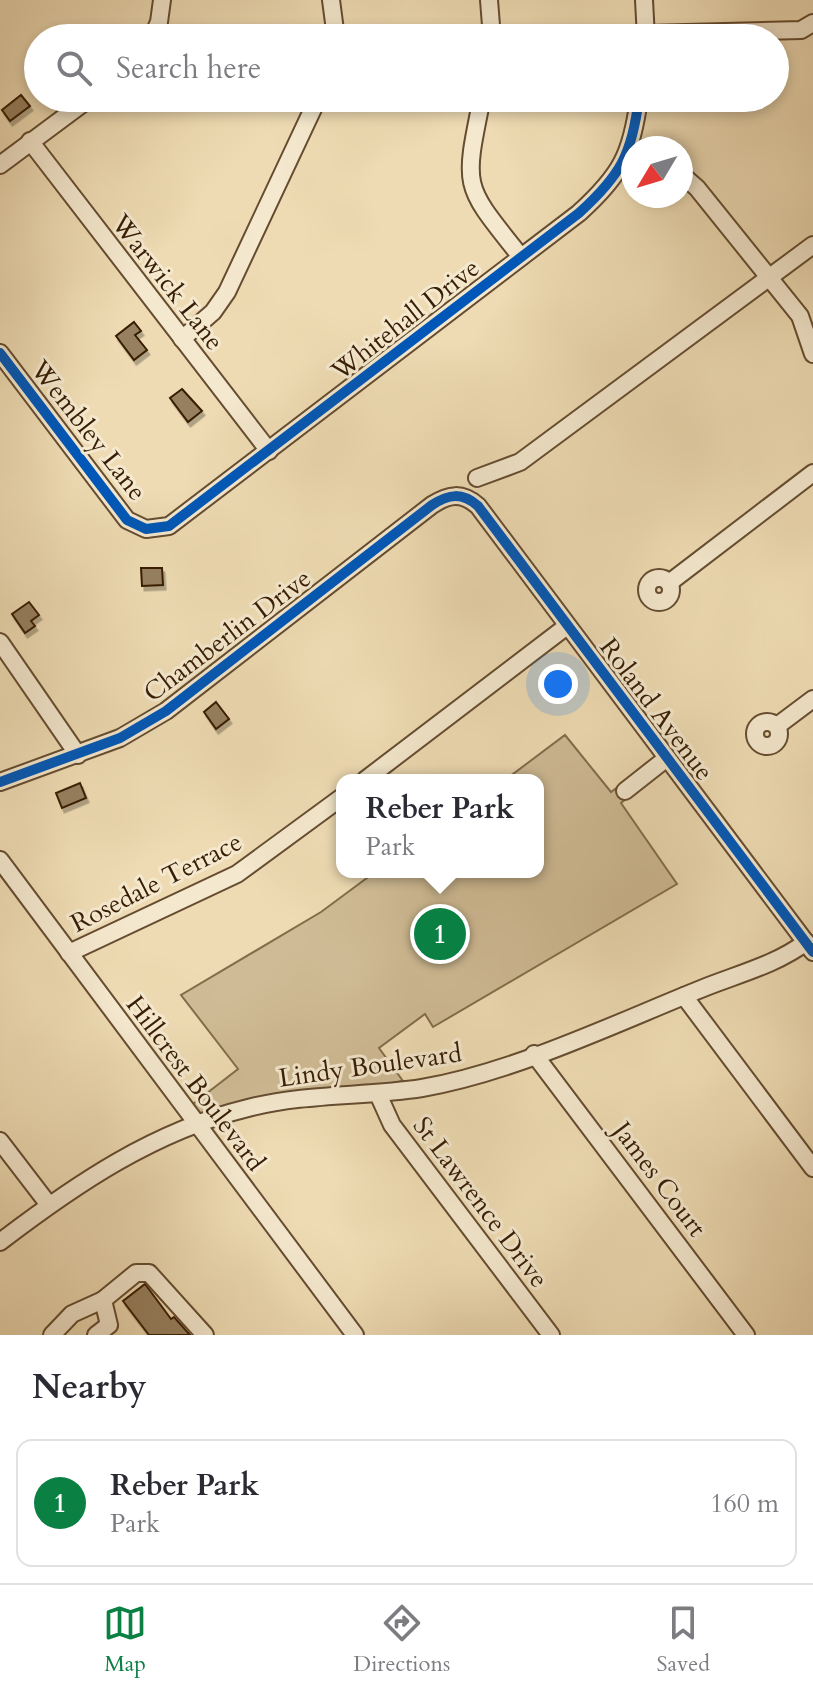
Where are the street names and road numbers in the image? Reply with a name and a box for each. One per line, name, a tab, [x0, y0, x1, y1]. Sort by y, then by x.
street label: Warwick Lane	[103, 206, 232, 358]
street label: Whitehall Drive	[323, 251, 487, 389]
street label: Wembley Lane	[22, 352, 154, 508]
street label: Chamberlin Drive	[136, 561, 318, 710]
street label: Roland Avenue	[592, 631, 722, 788]
street label: Rosedale Terrace	[65, 824, 248, 941]
street label: Hillcrest Boulevard	[118, 988, 273, 1178]
street label: Lindy Boulevard	[276, 1035, 464, 1096]
street label: St Lawrence Drive	[405, 1110, 556, 1295]
street label: James Court	[602, 1111, 714, 1244]

